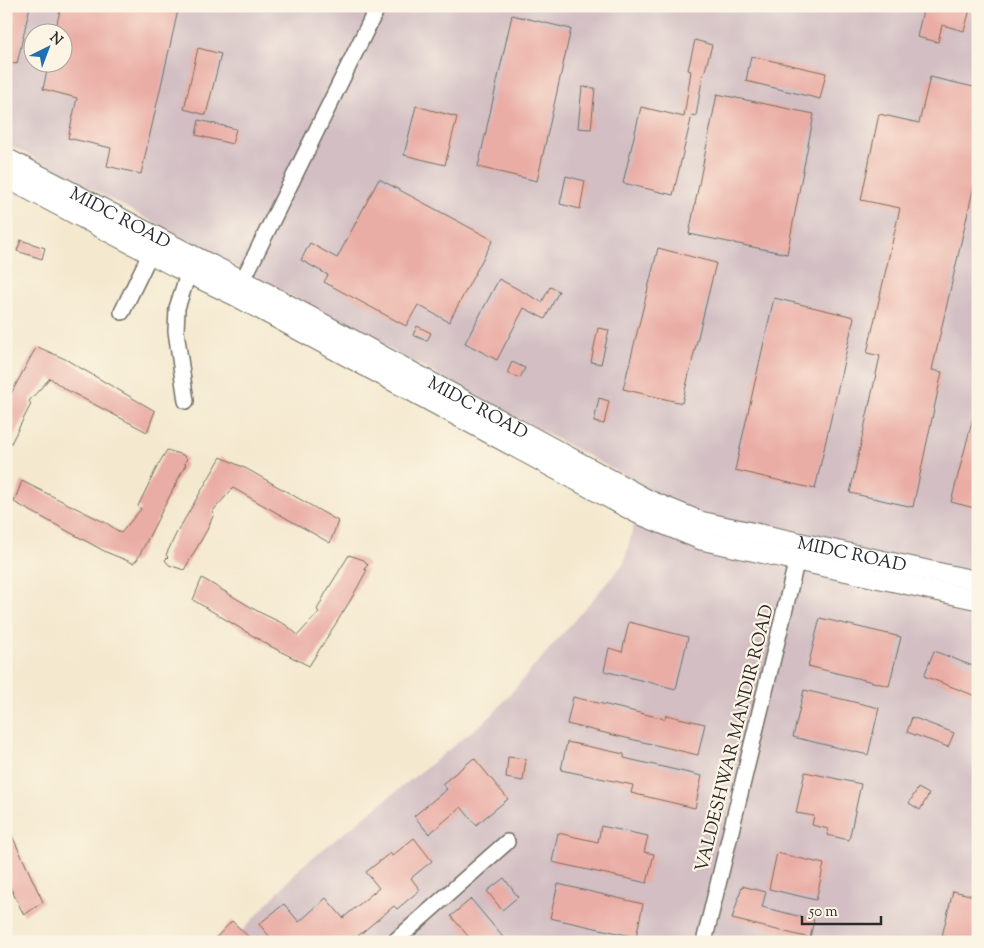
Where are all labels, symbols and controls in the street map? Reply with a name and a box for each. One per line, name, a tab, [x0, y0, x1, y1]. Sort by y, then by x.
north arrow	[22, 22, 72, 72]
text: N	[45, 29, 66, 51]
street label: MIDC ROAD	[64, 182, 175, 257]
street label: MIDC ROAD	[422, 371, 532, 447]
street label: MIDC ROAD	[795, 531, 909, 580]
street label: VALDESHWAR MANDIR ROAD	[690, 602, 782, 875]
scale bar	[802, 893, 880, 925]
text: 50 m	[808, 902, 838, 923]

